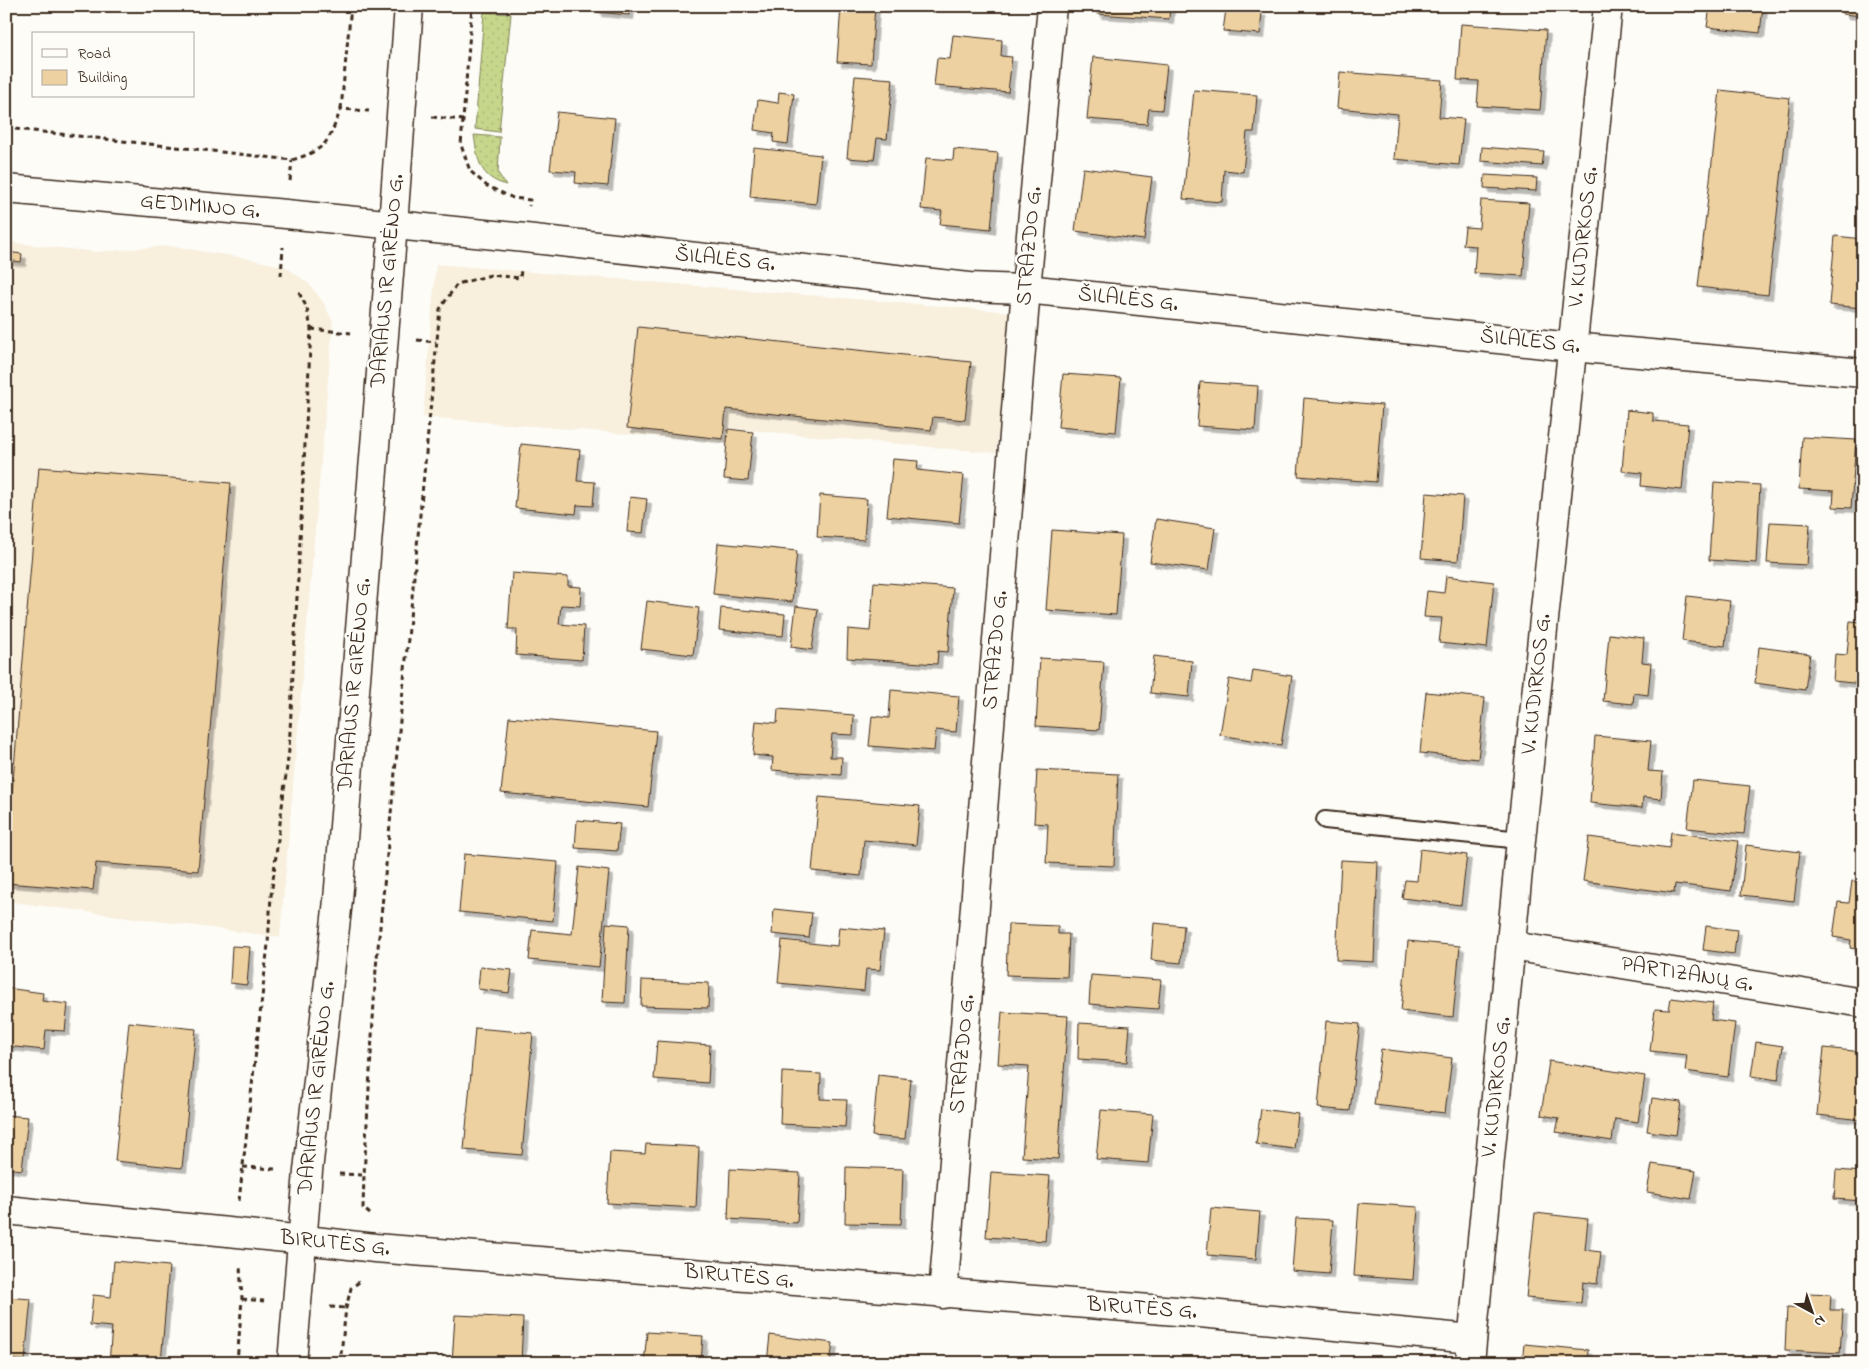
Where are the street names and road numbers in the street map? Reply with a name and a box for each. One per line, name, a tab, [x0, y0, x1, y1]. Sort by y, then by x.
street label: V. KUDIRKOS G.	[1561, 165, 1607, 310]
street label: DARIAUS IR GIRĖNO G.	[363, 173, 413, 390]
street label: STRAZDO G.	[1009, 185, 1051, 307]
street label: GEDIMINO G.	[139, 186, 261, 228]
street label: ŠILALĖS G.	[673, 239, 777, 281]
street label: ŠILALĖS G.	[1076, 279, 1180, 321]
street label: ŠILALĖS G.	[1478, 321, 1582, 363]
street label: DARIAUS IR GIRĖNO G.	[330, 577, 380, 794]
street label: STRAZDO G.	[975, 589, 1017, 711]
street label: V. KUDIRKOS G.	[1514, 612, 1560, 757]
street label: PARTIZANŲ G.	[1619, 949, 1755, 1001]
street label: DARIAUS IR GIRĖNO G.	[290, 980, 344, 1197]
street label: STRAZDO G.	[942, 993, 984, 1115]
street label: V. KUDIRKOS G.	[1474, 1015, 1520, 1160]
street label: BIRUTĖS G.	[278, 1222, 391, 1266]
street label: BIRUTĖS G.	[682, 1256, 795, 1298]
street label: BIRUTĖS G.	[1085, 1289, 1198, 1329]

